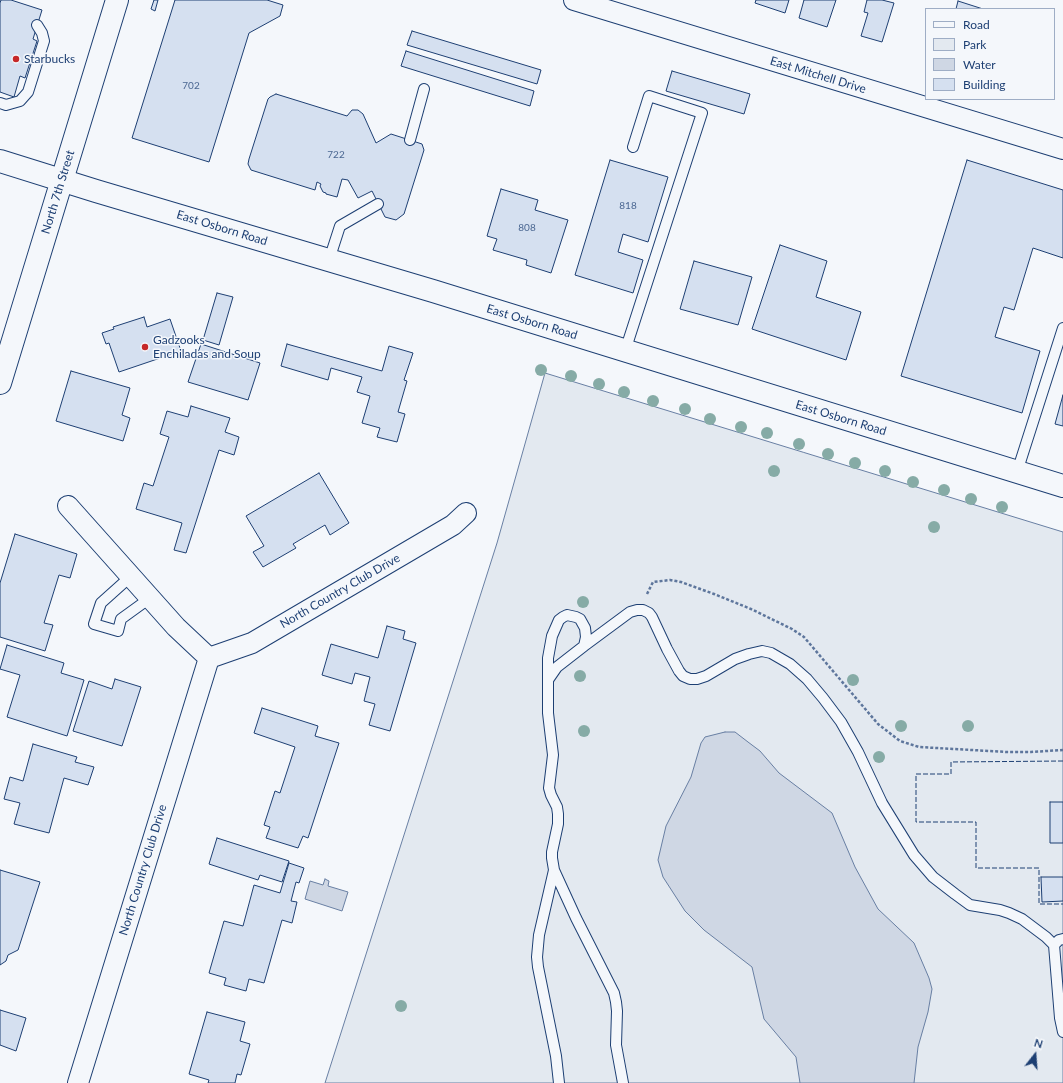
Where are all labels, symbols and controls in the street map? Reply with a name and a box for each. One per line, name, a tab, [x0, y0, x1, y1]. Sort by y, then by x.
legend	[925, 8, 1055, 100]
text: Road	[963, 17, 990, 32]
text: Park	[963, 37, 986, 52]
place label: Starbucks	[24, 52, 75, 66]
marker: Starbucks	[11, 54, 21, 64]
street label: East Mitchell Drive	[768, 54, 868, 96]
text: Water	[963, 57, 996, 72]
text: Building	[963, 77, 1006, 92]
house number: 702	[182, 80, 200, 92]
street label: North 7th Street	[38, 148, 78, 236]
house number: 722	[327, 149, 345, 161]
house number: 818	[619, 200, 637, 212]
street label: East Osborn Road	[175, 207, 269, 249]
house number: 808	[518, 222, 536, 234]
street label: East Osborn Road	[485, 301, 579, 343]
place label: Gadzooks Enchiladas and Soup	[153, 333, 261, 361]
marker: Gadzooks Enchiladas and Soup	[140, 342, 150, 352]
street label: East Osborn Road	[794, 397, 888, 439]
street label: North Country Club Drive	[277, 551, 403, 631]
street label: North Country Club Drive	[116, 803, 170, 937]
north arrow	[1015, 1035, 1055, 1075]
text: N	[1033, 1036, 1045, 1051]

